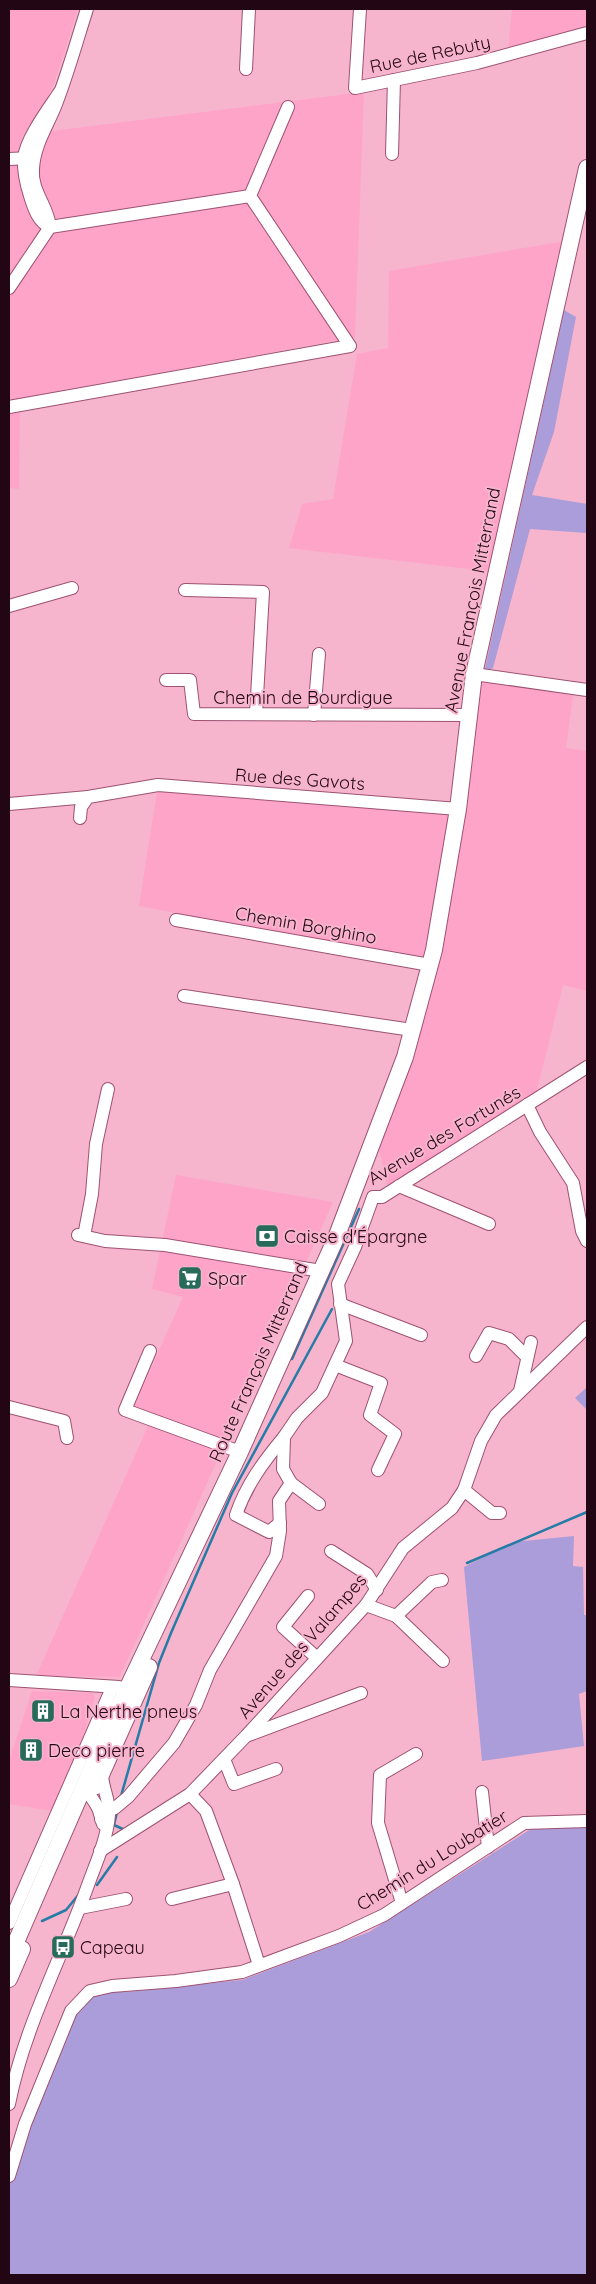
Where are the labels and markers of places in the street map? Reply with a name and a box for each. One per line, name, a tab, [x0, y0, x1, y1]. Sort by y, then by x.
bank icon: Caisse d'Épargne	[254, 1223, 280, 1249]
place label: Caisse d'Épargne	[284, 1225, 427, 1248]
supermarket icon: Spar	[177, 1265, 203, 1291]
place label: Spar	[208, 1267, 247, 1290]
building icon: La Nerthe pneus	[30, 1698, 56, 1724]
place label: La Nerthe pneus	[60, 1700, 197, 1723]
building icon: Deco pierre	[18, 1737, 44, 1763]
place label: Deco pierre	[48, 1739, 145, 1762]
bus stop icon: Capeau	[50, 1934, 76, 1960]
place label: Capeau	[80, 1936, 145, 1959]

